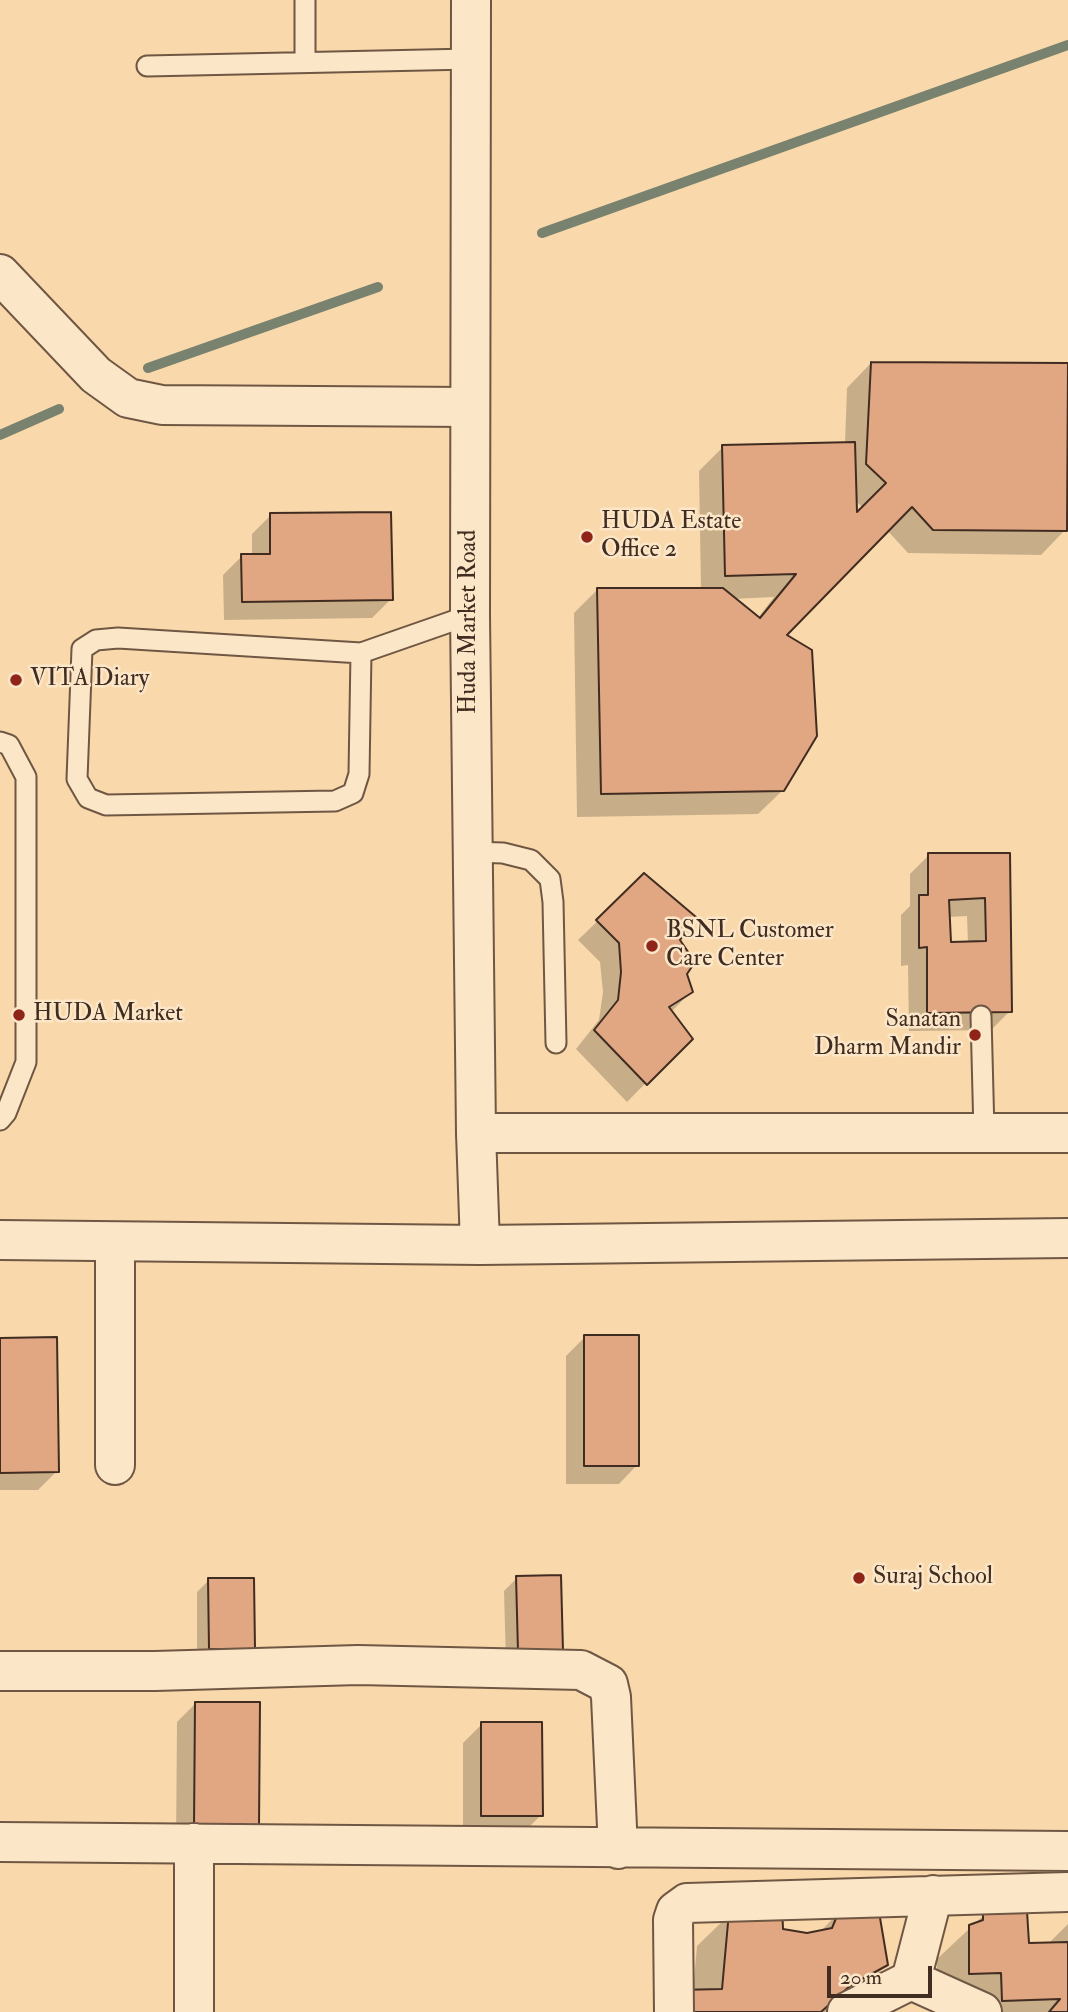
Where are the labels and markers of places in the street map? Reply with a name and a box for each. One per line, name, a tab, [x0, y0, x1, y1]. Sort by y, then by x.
place label: HUDA Estate Office 2	[601, 509, 741, 565]
marker: HUDA Estate Office 2	[579, 529, 595, 545]
place label: VITA Diary	[30, 666, 149, 694]
marker: VITA Diary	[8, 672, 24, 688]
place label: BSNL Customer Care Center	[666, 918, 834, 974]
marker: BSNL Customer Care Center	[644, 938, 660, 954]
place label: HUDA Market	[33, 1001, 183, 1029]
marker: HUDA Market	[11, 1007, 27, 1023]
place label: Sanatan Dharm Mandir	[814, 1007, 961, 1063]
marker: Sanatan Dharm Mandir	[967, 1027, 983, 1043]
place label: Suraj School	[873, 1564, 993, 1592]
marker: Suraj School	[851, 1570, 867, 1586]

